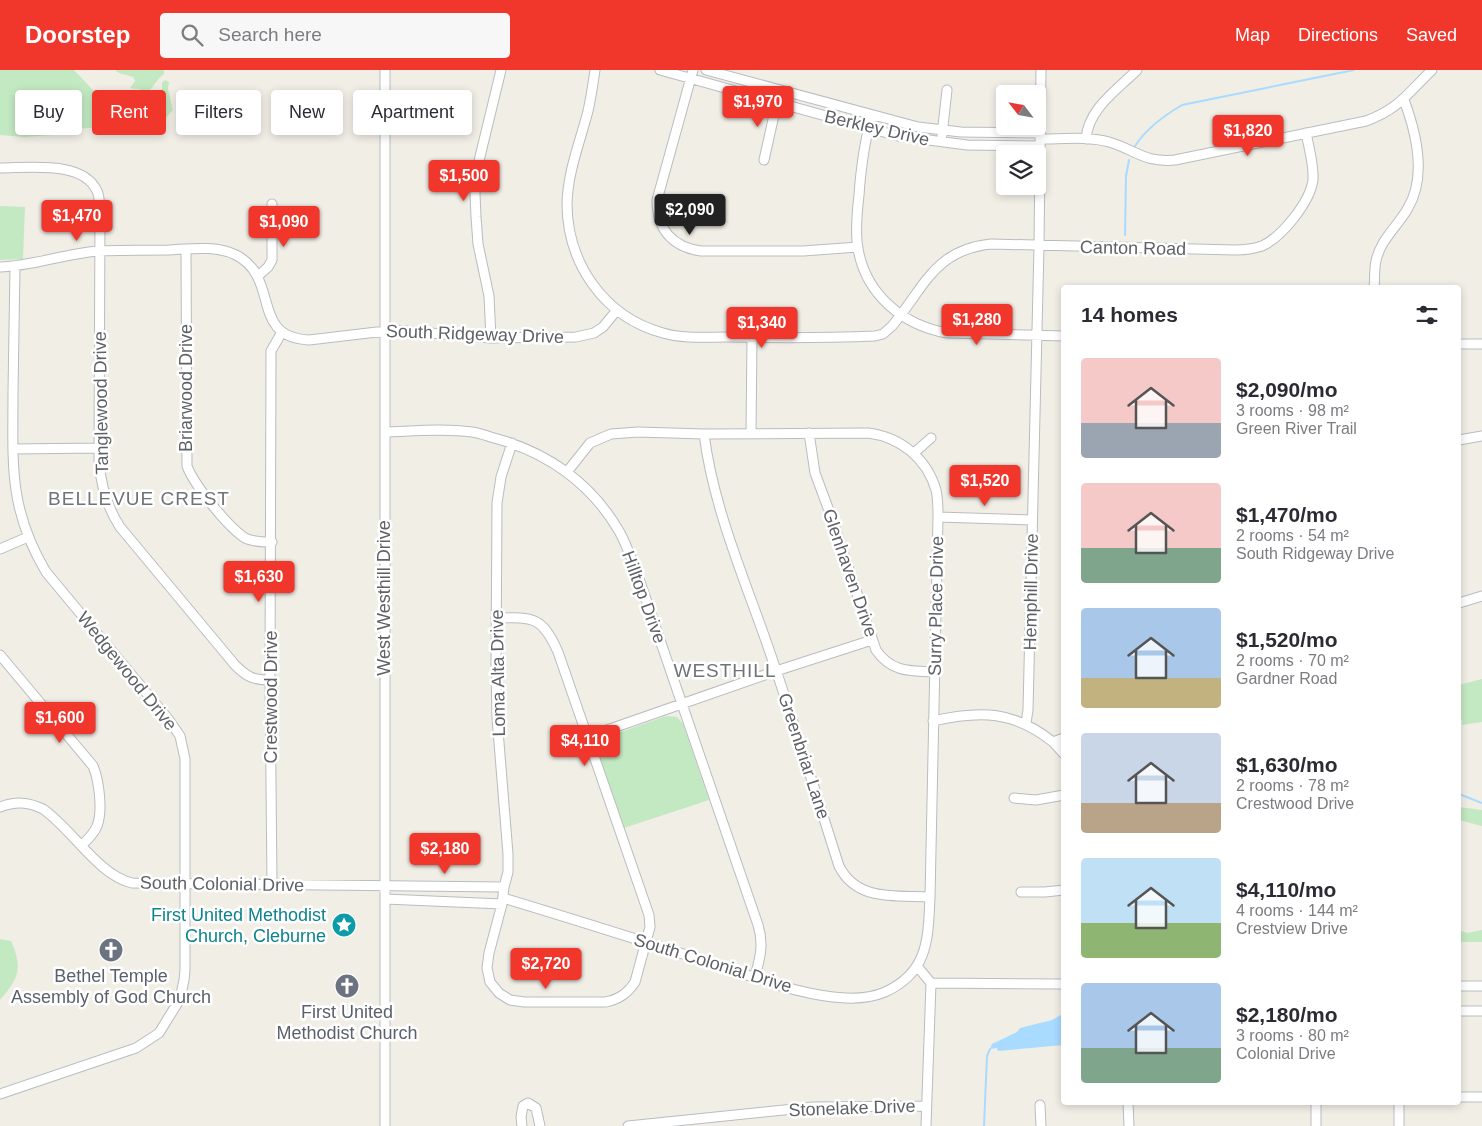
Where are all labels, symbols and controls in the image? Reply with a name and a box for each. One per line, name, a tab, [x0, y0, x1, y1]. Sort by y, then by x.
search box	[160, 13, 510, 58]
text: Doorstep	[25, 21, 130, 48]
icon: search	[178, 21, 206, 49]
text: Search here	[218, 24, 322, 45]
text: Map	[1235, 25, 1270, 45]
text: Directions	[1298, 25, 1378, 45]
text: Saved	[1406, 25, 1457, 45]
pin: $1,970	[717, 85, 799, 128]
north arrow	[996, 85, 1046, 135]
map controls	[996, 85, 1046, 195]
chip: Buy	[15, 90, 82, 135]
chip: Rent	[92, 90, 166, 135]
chip: Filters	[176, 90, 261, 135]
chip: New	[271, 90, 343, 135]
chip: Apartment	[353, 90, 472, 135]
text: $1,970	[734, 93, 782, 110]
street label: Berkley Drive	[823, 106, 931, 150]
pin: $1,820	[1207, 114, 1289, 157]
text: $1,820	[1224, 122, 1272, 139]
button: layers	[996, 145, 1046, 195]
pin: $1,500	[423, 160, 505, 202]
text: $1,500	[440, 167, 488, 184]
pin: $2,090	[649, 194, 731, 236]
pin: $1,470	[36, 200, 118, 242]
text: $2,090	[666, 201, 714, 218]
pin: $1,090	[243, 206, 325, 248]
text: $1,470	[53, 207, 101, 224]
text: $1,090	[260, 213, 308, 230]
street label: Canton Road	[1080, 237, 1186, 259]
icon: filters	[1413, 301, 1441, 329]
text: 14 homes	[1081, 303, 1178, 326]
pin: $1,280	[936, 304, 1018, 346]
pin: $1,340	[721, 306, 803, 349]
text: $1,280	[953, 311, 1001, 328]
text: $1,340	[738, 314, 786, 331]
street label: South Ridgeway Drive	[386, 321, 564, 347]
street label: Briarwood Drive	[176, 324, 196, 452]
street label: Tanglewood Drive	[90, 331, 112, 475]
icon: home	[1121, 378, 1181, 438]
text: $2,090/mo	[1236, 378, 1338, 401]
text: 3 rooms · 98 m²	[1236, 402, 1349, 419]
text: Green River Trail	[1236, 420, 1357, 437]
pin: $1,520	[944, 464, 1026, 507]
text: $1,520	[961, 472, 1009, 489]
district label: BELLEVUE CREST	[48, 488, 230, 509]
icon: home	[1121, 503, 1181, 563]
text: $1,470/mo	[1236, 503, 1338, 526]
street label: Glenhaven Drive	[819, 506, 881, 640]
street label: West Westhill Drive	[374, 520, 394, 676]
text: 2 rooms · 54 m²	[1236, 527, 1349, 544]
street label: Hemphill Drive	[1020, 533, 1042, 651]
street label: Surry Place Drive	[925, 536, 947, 676]
text: South Ridgeway Drive	[1236, 545, 1394, 562]
street label: Hilltop Drive	[618, 548, 670, 646]
pin: $1,630	[218, 560, 300, 603]
text: $1,630	[235, 568, 283, 585]
street label: Wedgewood Drive	[73, 608, 181, 734]
street label: Loma Alta Drive	[487, 609, 509, 737]
icon: home	[1121, 628, 1181, 688]
text: $1,520/mo	[1236, 628, 1338, 651]
street label: Crestwood Drive	[261, 630, 281, 764]
text: 2 rooms · 70 m²	[1236, 652, 1349, 669]
district label: WESTHILL	[673, 660, 777, 681]
text: Gardner Road	[1236, 670, 1337, 687]
street label: Greenbriar Lane	[774, 691, 834, 821]
pin: $1,600	[19, 702, 101, 744]
text: $1,600	[36, 709, 84, 726]
pin: $4,110	[544, 724, 626, 767]
text: $4,110	[561, 732, 609, 749]
icon: home	[1121, 753, 1181, 813]
text: $1,630/mo	[1236, 753, 1338, 776]
text: 2 rooms · 78 m²	[1236, 777, 1349, 794]
text: Crestwood Drive	[1236, 795, 1354, 812]
pin: $2,180	[404, 832, 486, 875]
text: $2,180	[421, 840, 469, 857]
street label: South Colonial Drive	[140, 873, 304, 895]
icon: home	[1121, 878, 1181, 938]
text: $4,110/mo	[1236, 878, 1336, 901]
text: 4 rooms · 144 m²	[1236, 902, 1358, 919]
place label: First United Methodist Church, Cleburne	[151, 905, 326, 946]
place icon: First United Methodist Church, Cleburne	[331, 912, 357, 938]
text: Crestview Drive	[1236, 920, 1348, 937]
street label: South Colonial Drive	[632, 929, 794, 997]
church icon: Bethel Temple Assembly of God Church	[98, 937, 124, 963]
pin: $2,720	[505, 948, 587, 990]
text: $2,720	[522, 955, 570, 972]
place label: Bethel Temple Assembly of God Church	[11, 966, 211, 1007]
church icon: First United Methodist Church	[334, 973, 360, 999]
place label: First United Methodist Church	[276, 1002, 418, 1043]
icon: home	[1121, 1003, 1181, 1063]
text: $2,180/mo	[1236, 1003, 1338, 1026]
text: 3 rooms · 80 m²	[1236, 1027, 1349, 1044]
text: Colonial Drive	[1236, 1045, 1336, 1062]
street label: Stonelake Drive	[788, 1096, 916, 1120]

